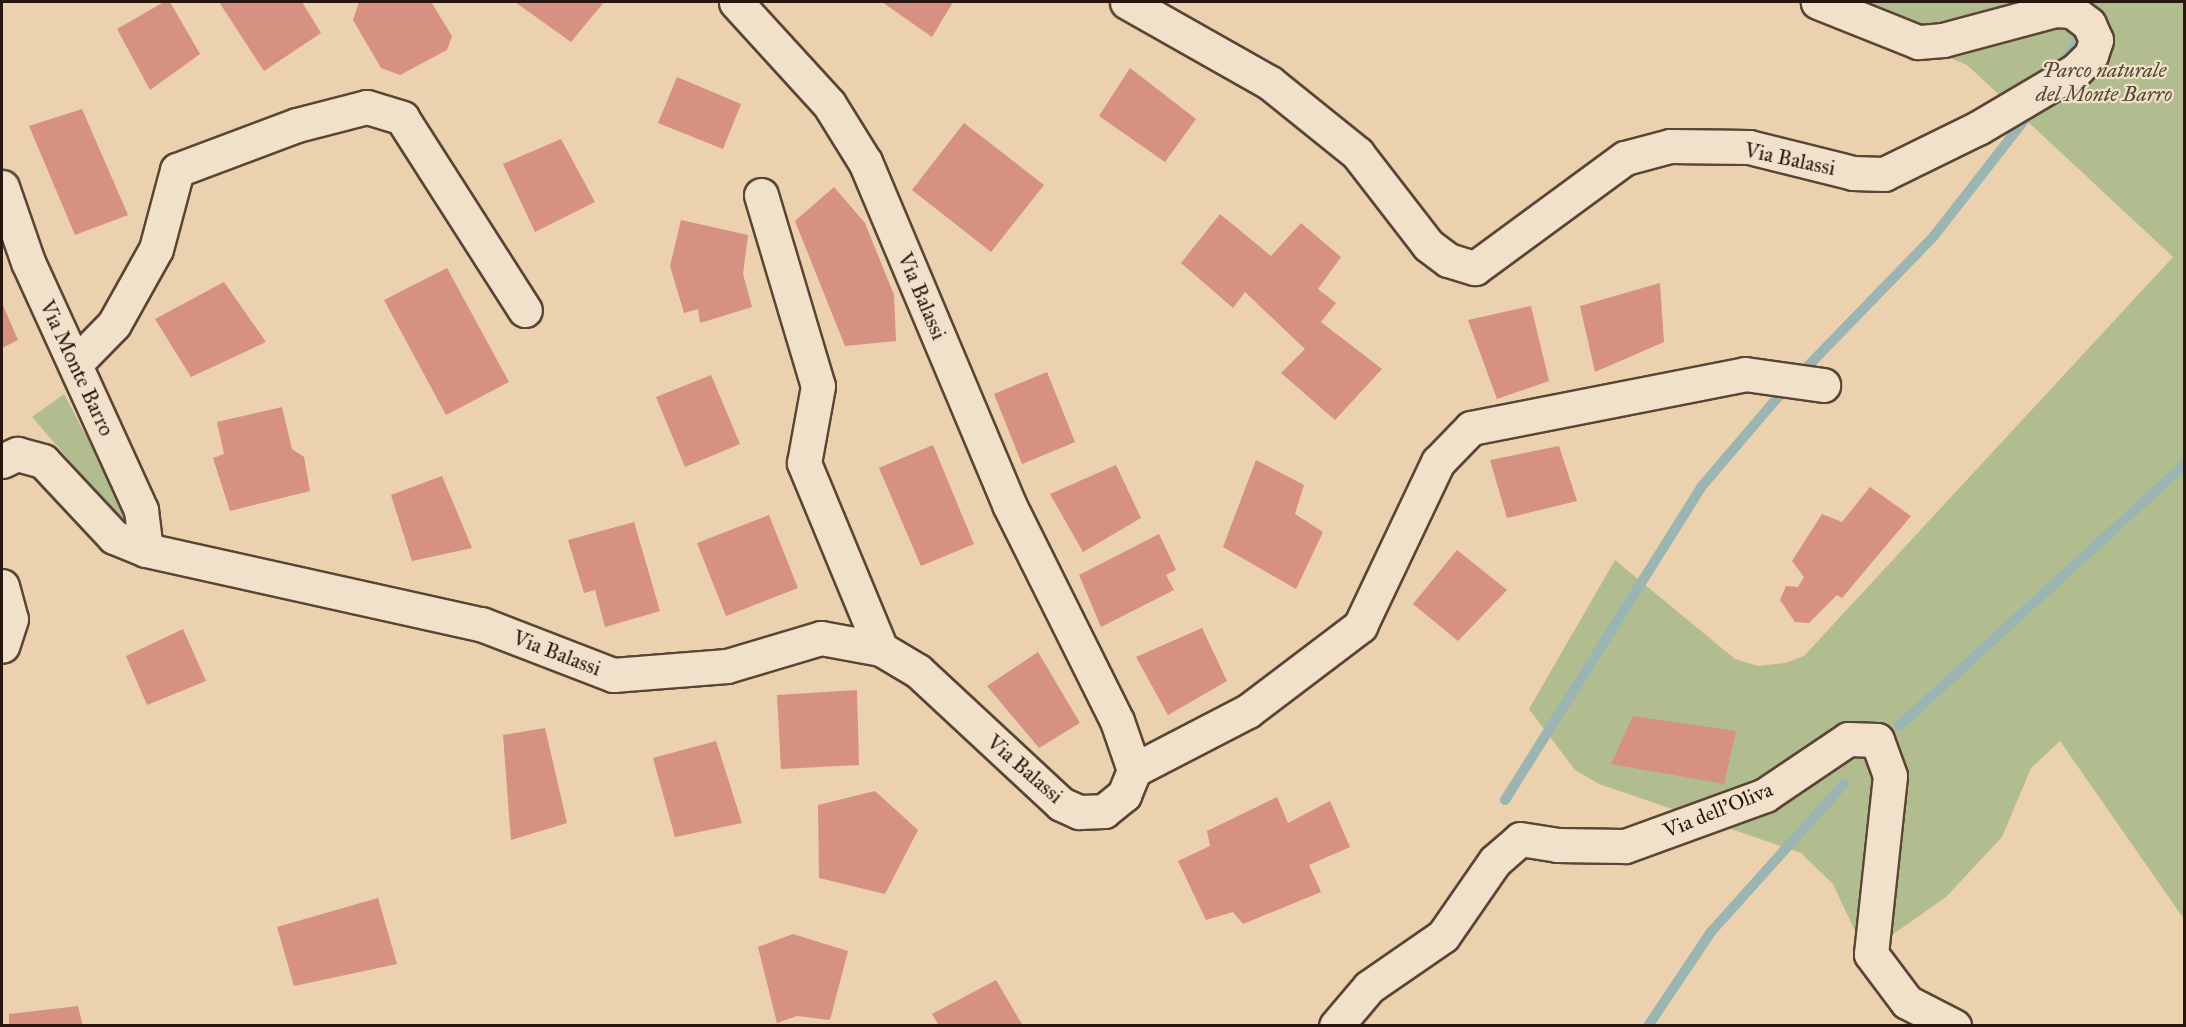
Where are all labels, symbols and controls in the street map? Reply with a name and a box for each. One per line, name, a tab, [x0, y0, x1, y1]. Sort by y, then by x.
park label: Parco naturale del Monte Barro	[2036, 57, 2172, 107]
street label: Via Balassi	[1742, 137, 1838, 181]
street label: Via Balassi	[892, 249, 952, 343]
street label: Via Monte Barro	[35, 296, 119, 440]
street label: Via Balassi	[509, 625, 605, 681]
street label: Via Balassi	[982, 729, 1068, 809]
street label: Via dell'Oliva	[1660, 777, 1776, 843]

